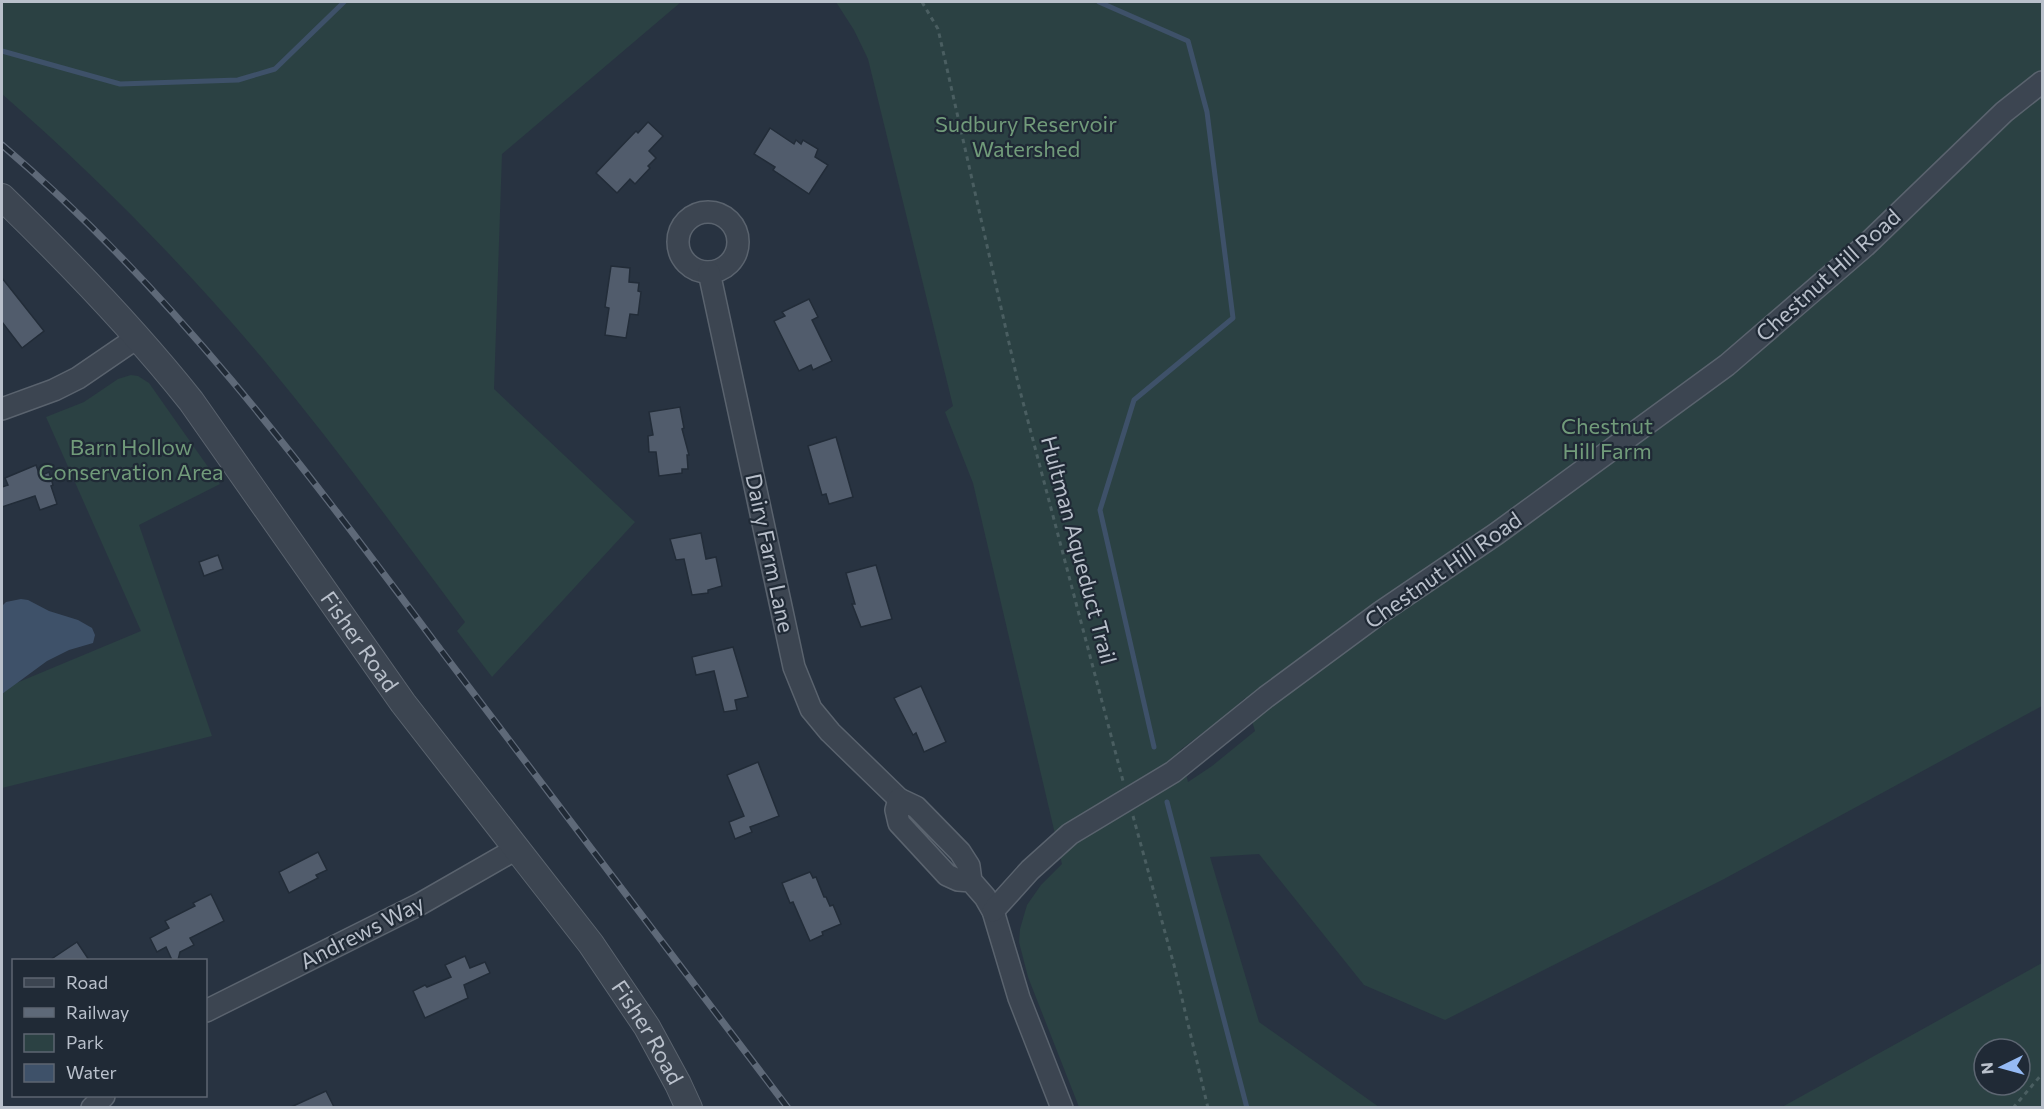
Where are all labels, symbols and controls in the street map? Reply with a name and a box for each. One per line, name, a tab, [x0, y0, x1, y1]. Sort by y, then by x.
park label: Sudbury Reservoir Watershed	[935, 110, 1117, 162]
street label: Chestnut Hill Road	[1750, 203, 1906, 347]
park label: Chestnut Hill Farm	[1561, 412, 1653, 464]
park label: Barn Hollow Conservation Area	[38, 433, 224, 485]
street label: Hultman Aqueduct Trail	[1036, 433, 1123, 667]
street label: Dairy Farm Lane	[740, 471, 801, 635]
street label: Chestnut Hill Road	[1359, 505, 1526, 634]
street label: Fisher Road	[316, 585, 405, 697]
street label: Andrews Way	[295, 889, 428, 974]
legend	[12, 959, 207, 1097]
text: Road	[66, 971, 108, 993]
street label: Fisher Road	[606, 975, 690, 1089]
text: Railway	[66, 1001, 129, 1023]
text: Park	[66, 1031, 104, 1053]
north arrow	[1972, 1037, 2032, 1097]
text: Water	[66, 1061, 117, 1083]
text: N	[1977, 1062, 1997, 1075]

